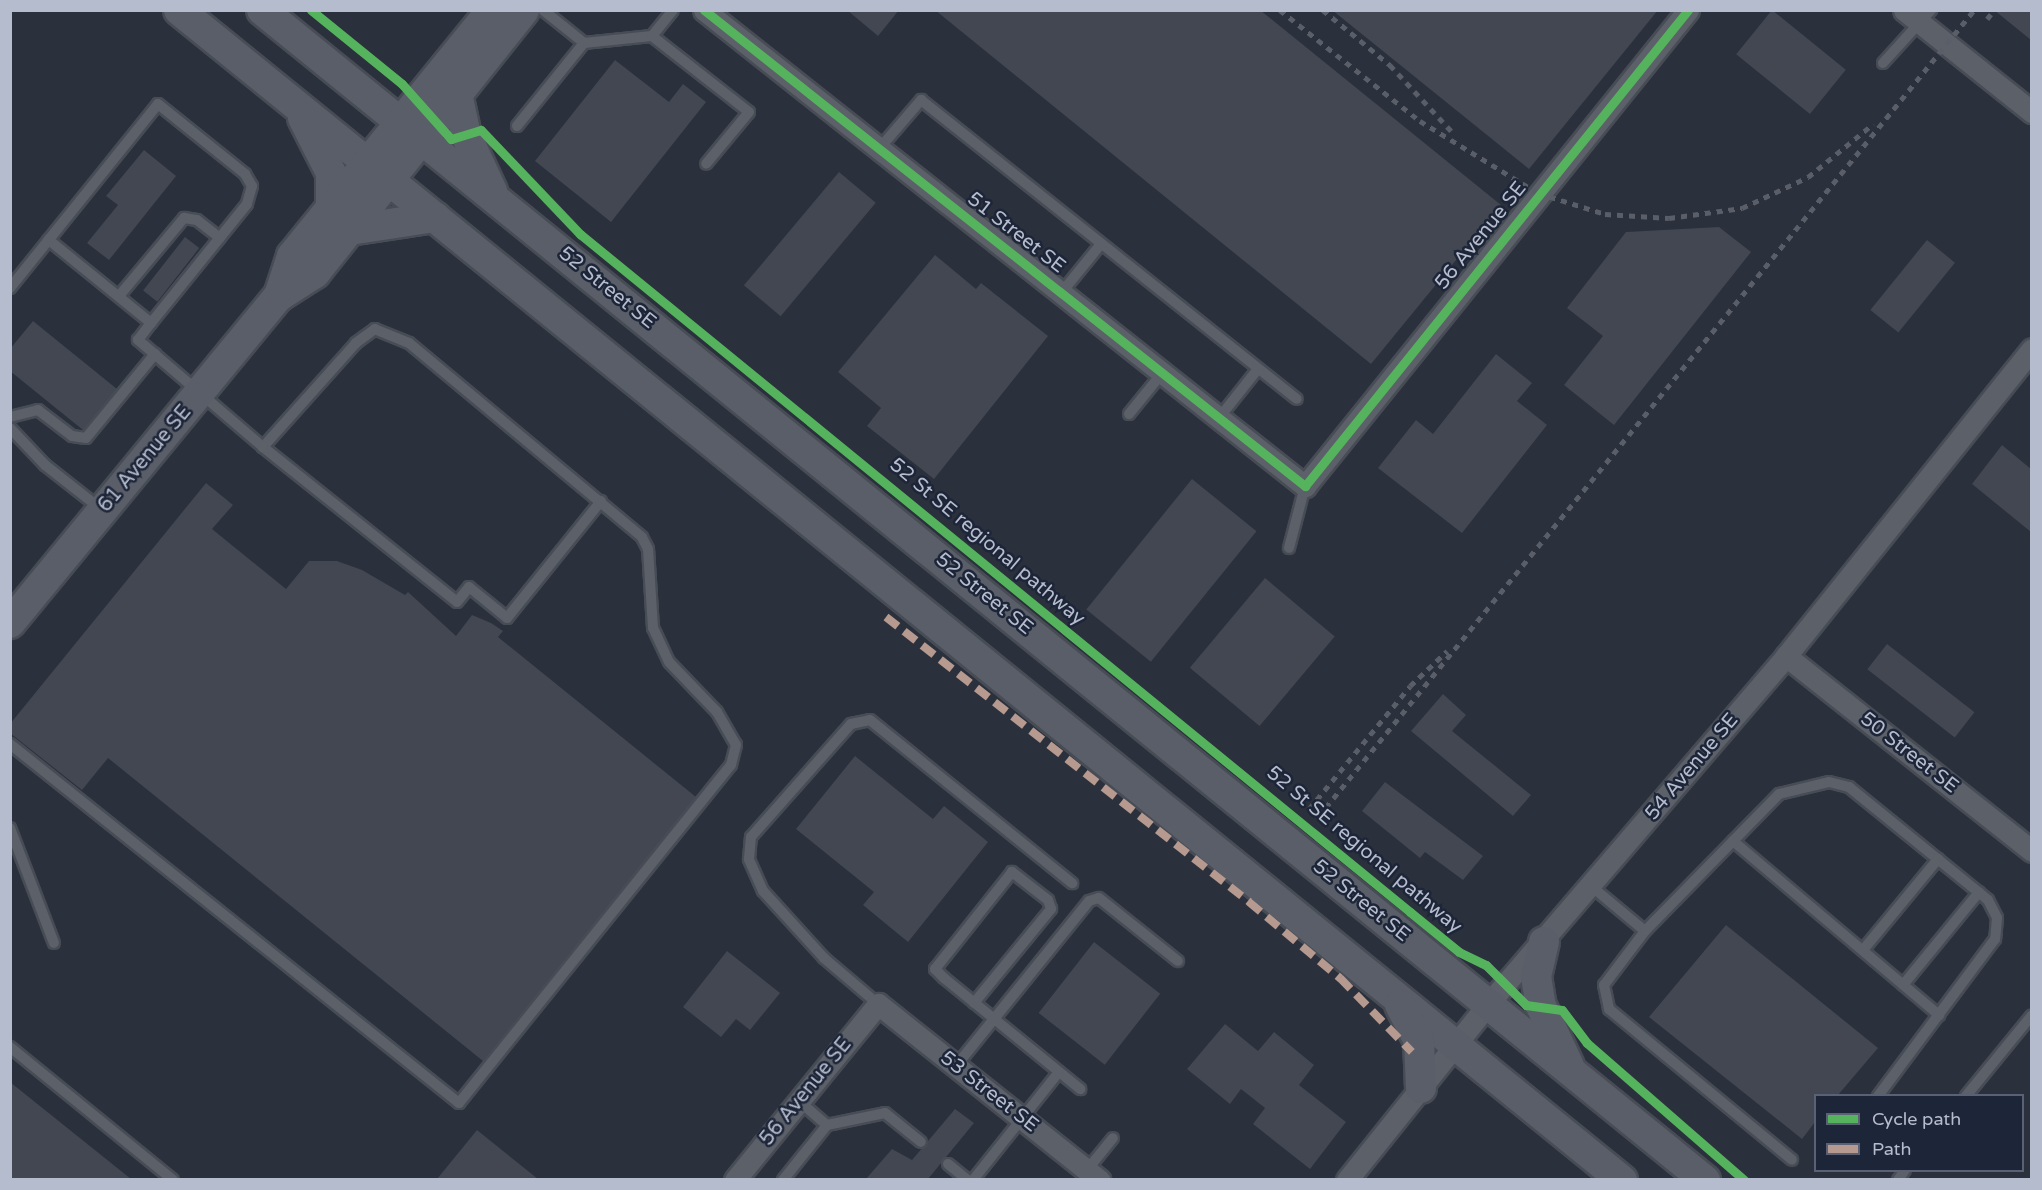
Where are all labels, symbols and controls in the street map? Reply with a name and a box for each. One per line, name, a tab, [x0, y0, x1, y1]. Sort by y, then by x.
street label: 56 Avenue SE	[1430, 177, 1532, 295]
street label: 51 Street SE	[962, 187, 1070, 279]
street label: 52 Street SE	[554, 242, 660, 334]
street label: 61 Avenue SE	[93, 401, 197, 517]
street label: 52 St SE regional pathway	[884, 453, 1090, 631]
street label: 52 Street SE	[931, 548, 1037, 640]
street label: 50 Street SE	[1855, 707, 1963, 799]
street label: 54 Avenue SE	[1640, 709, 1744, 825]
street label: 52 St SE regional pathway	[1261, 761, 1467, 939]
street label: 52 Street SE	[1308, 855, 1414, 947]
street label: 56 Avenue SE	[755, 1033, 857, 1151]
street label: 53 Street SE	[935, 1046, 1043, 1138]
legend	[1814, 1094, 2024, 1172]
text: Cycle path	[1872, 1108, 1961, 1130]
text: Path	[1872, 1138, 1911, 1160]

